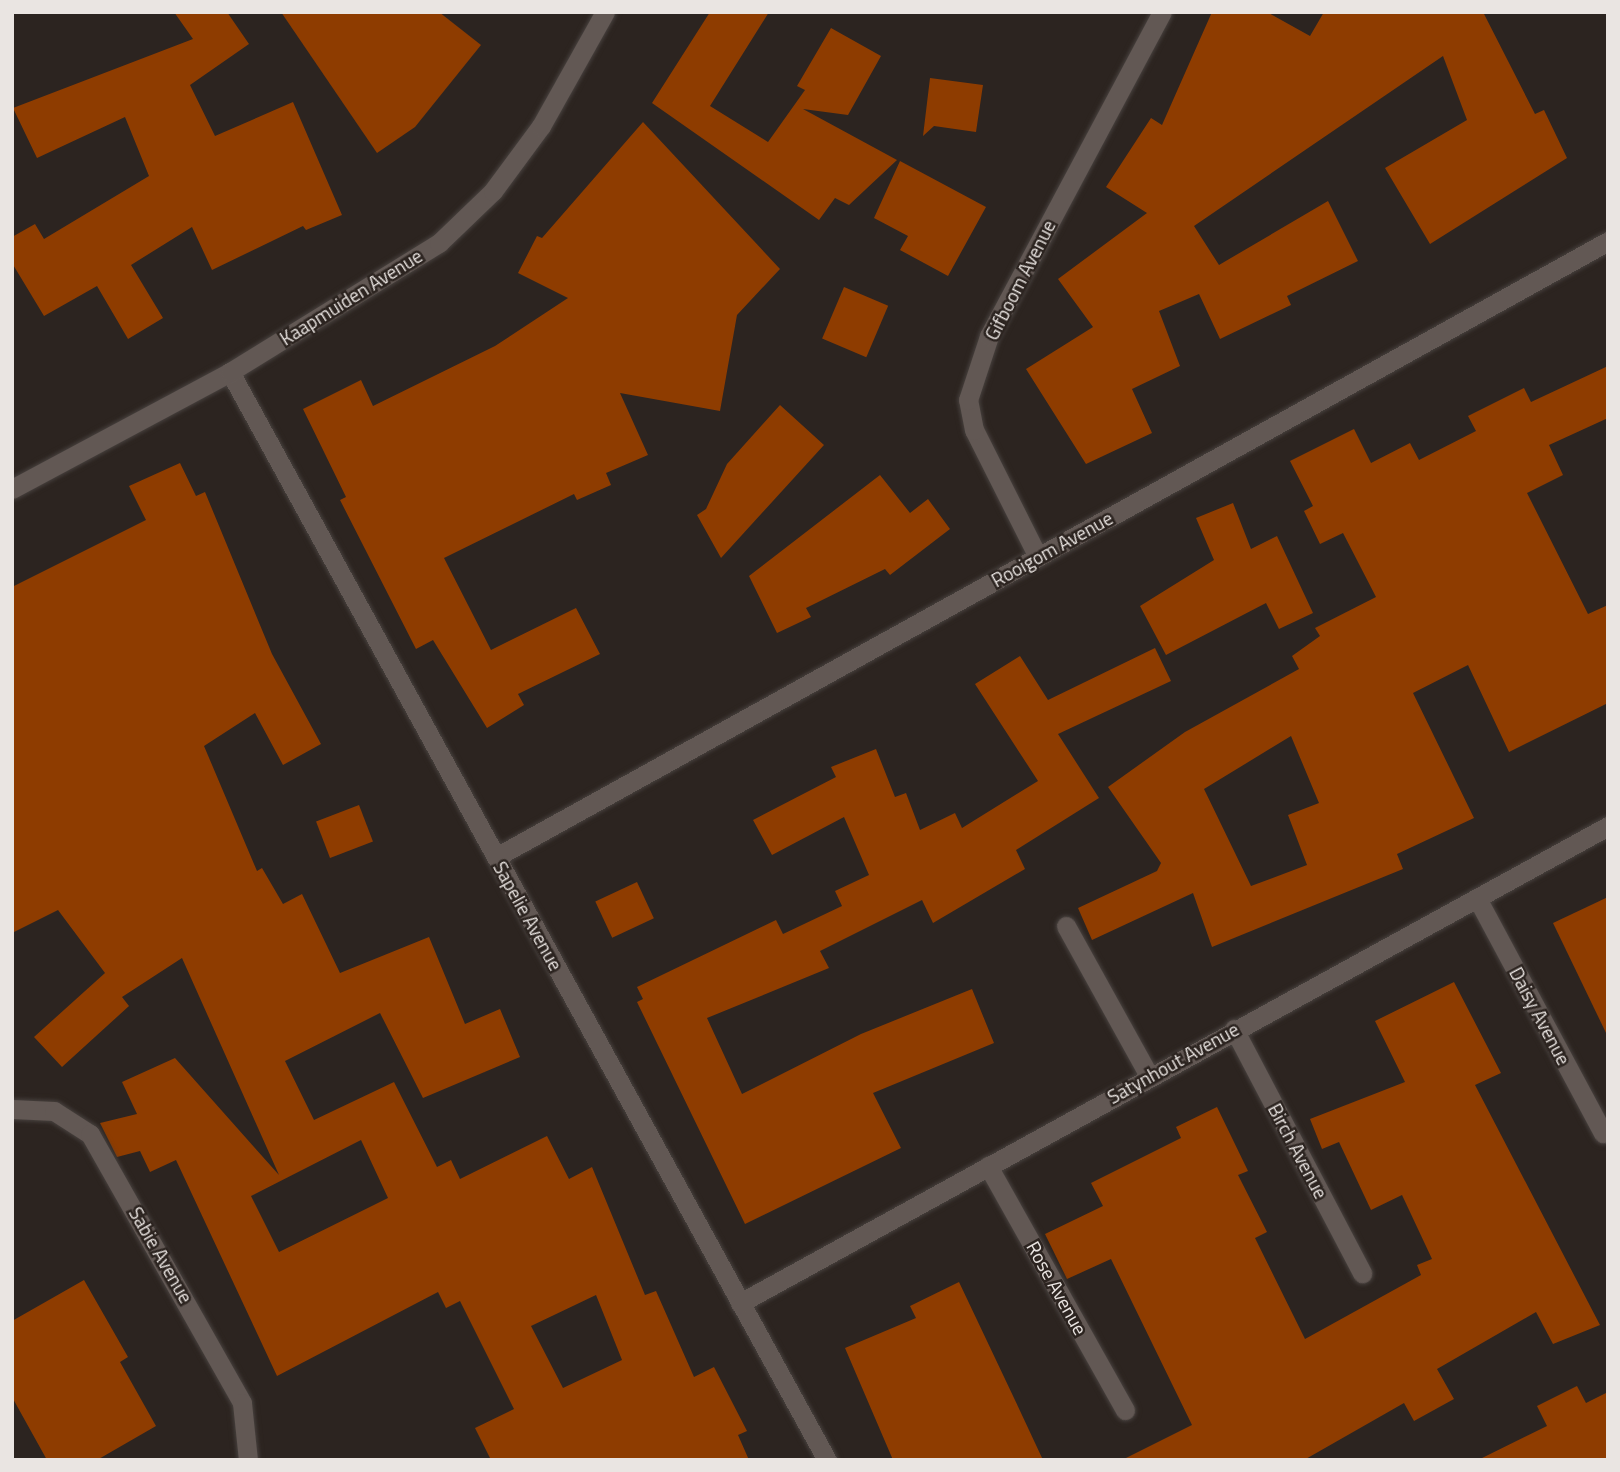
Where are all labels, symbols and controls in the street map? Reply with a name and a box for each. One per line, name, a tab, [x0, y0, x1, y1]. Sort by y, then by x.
street label: Gifboom Avenue	[980, 216, 1060, 344]
street label: Kaapmuiden Avenue	[276, 244, 426, 350]
street label: Rooigom Avenue	[987, 506, 1117, 592]
street label: Sapelie Avenue	[489, 857, 567, 975]
street label: Daisy Avenue	[1505, 963, 1575, 1069]
street label: Satynhout Avenue	[1103, 1018, 1243, 1108]
street label: Birch Avenue	[1263, 1100, 1333, 1202]
street label: Sabie Avenue	[124, 1203, 198, 1307]
street label: Rose Avenue	[1022, 1237, 1092, 1339]

